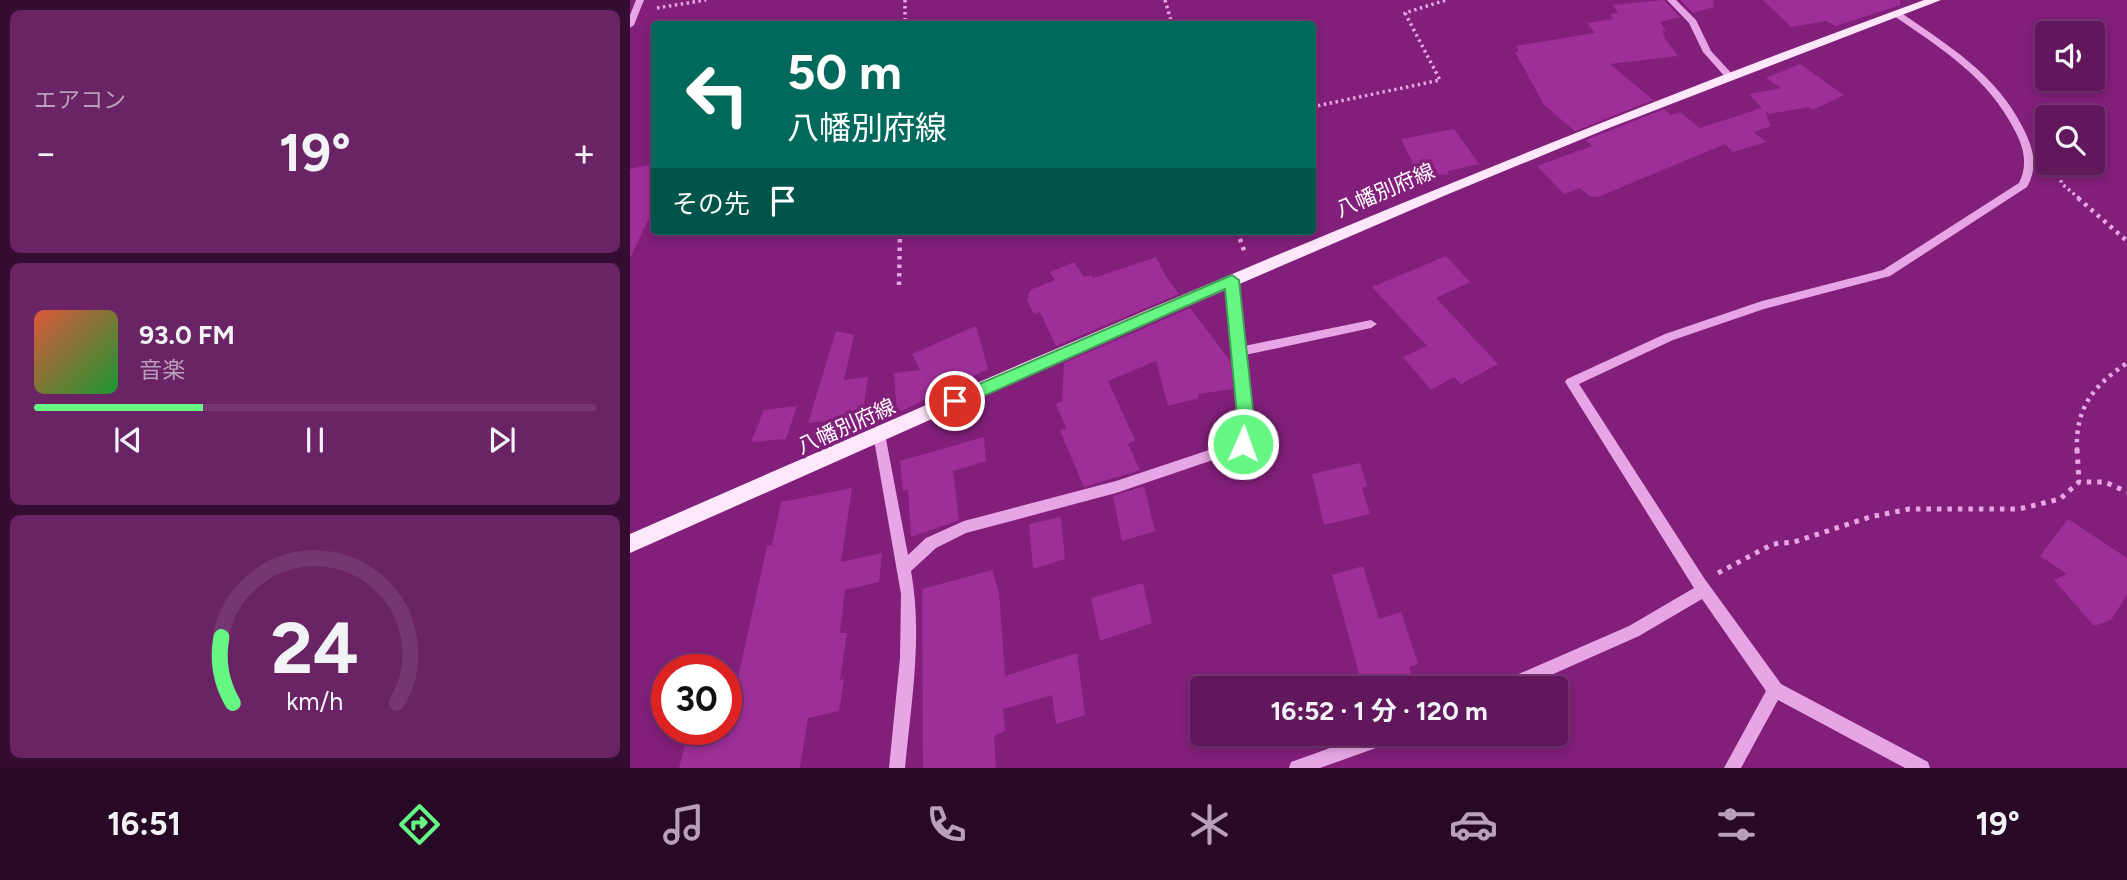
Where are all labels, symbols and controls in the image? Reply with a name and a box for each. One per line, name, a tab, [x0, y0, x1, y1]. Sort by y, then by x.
map controls	[2035, 21, 2105, 175]
button: sound	[2035, 21, 2105, 91]
text: 50 m	[787, 42, 902, 101]
icon: left	[672, 49, 763, 140]
text: エアコン	[34, 86, 126, 114]
button: search	[2035, 105, 2105, 175]
text: 八幡別府線	[787, 109, 947, 147]
text: 19°	[279, 122, 351, 184]
text: −	[34, 130, 58, 176]
text: +	[572, 130, 596, 176]
street label: 八幡別府線	[1332, 158, 1438, 222]
icon: arrive	[764, 182, 802, 220]
text: その先	[672, 188, 750, 220]
text: 93.0 FM	[139, 319, 235, 351]
text: 音楽	[139, 356, 185, 384]
pin	[925, 371, 985, 431]
icon: arrive	[936, 382, 974, 420]
street label: 八幡別府線	[793, 393, 899, 459]
position arrow	[1206, 407, 1280, 481]
icon: previous	[109, 421, 147, 459]
icon: pause	[296, 421, 334, 459]
icon: next	[483, 421, 521, 459]
text: 24	[271, 604, 359, 691]
speed limit sign: 30	[651, 654, 742, 745]
text: km/h	[286, 685, 344, 715]
text: 16:52 · 1 分 · 120 m	[1270, 695, 1488, 727]
icon: directions	[395, 800, 444, 849]
icon: music	[659, 800, 708, 849]
icon: phone	[922, 800, 971, 849]
icon: climate	[1185, 800, 1234, 849]
icon: car	[1449, 800, 1498, 849]
icon: filters	[1712, 800, 1761, 849]
text: 16:51	[107, 805, 181, 843]
text: 19°	[1976, 805, 2020, 843]

